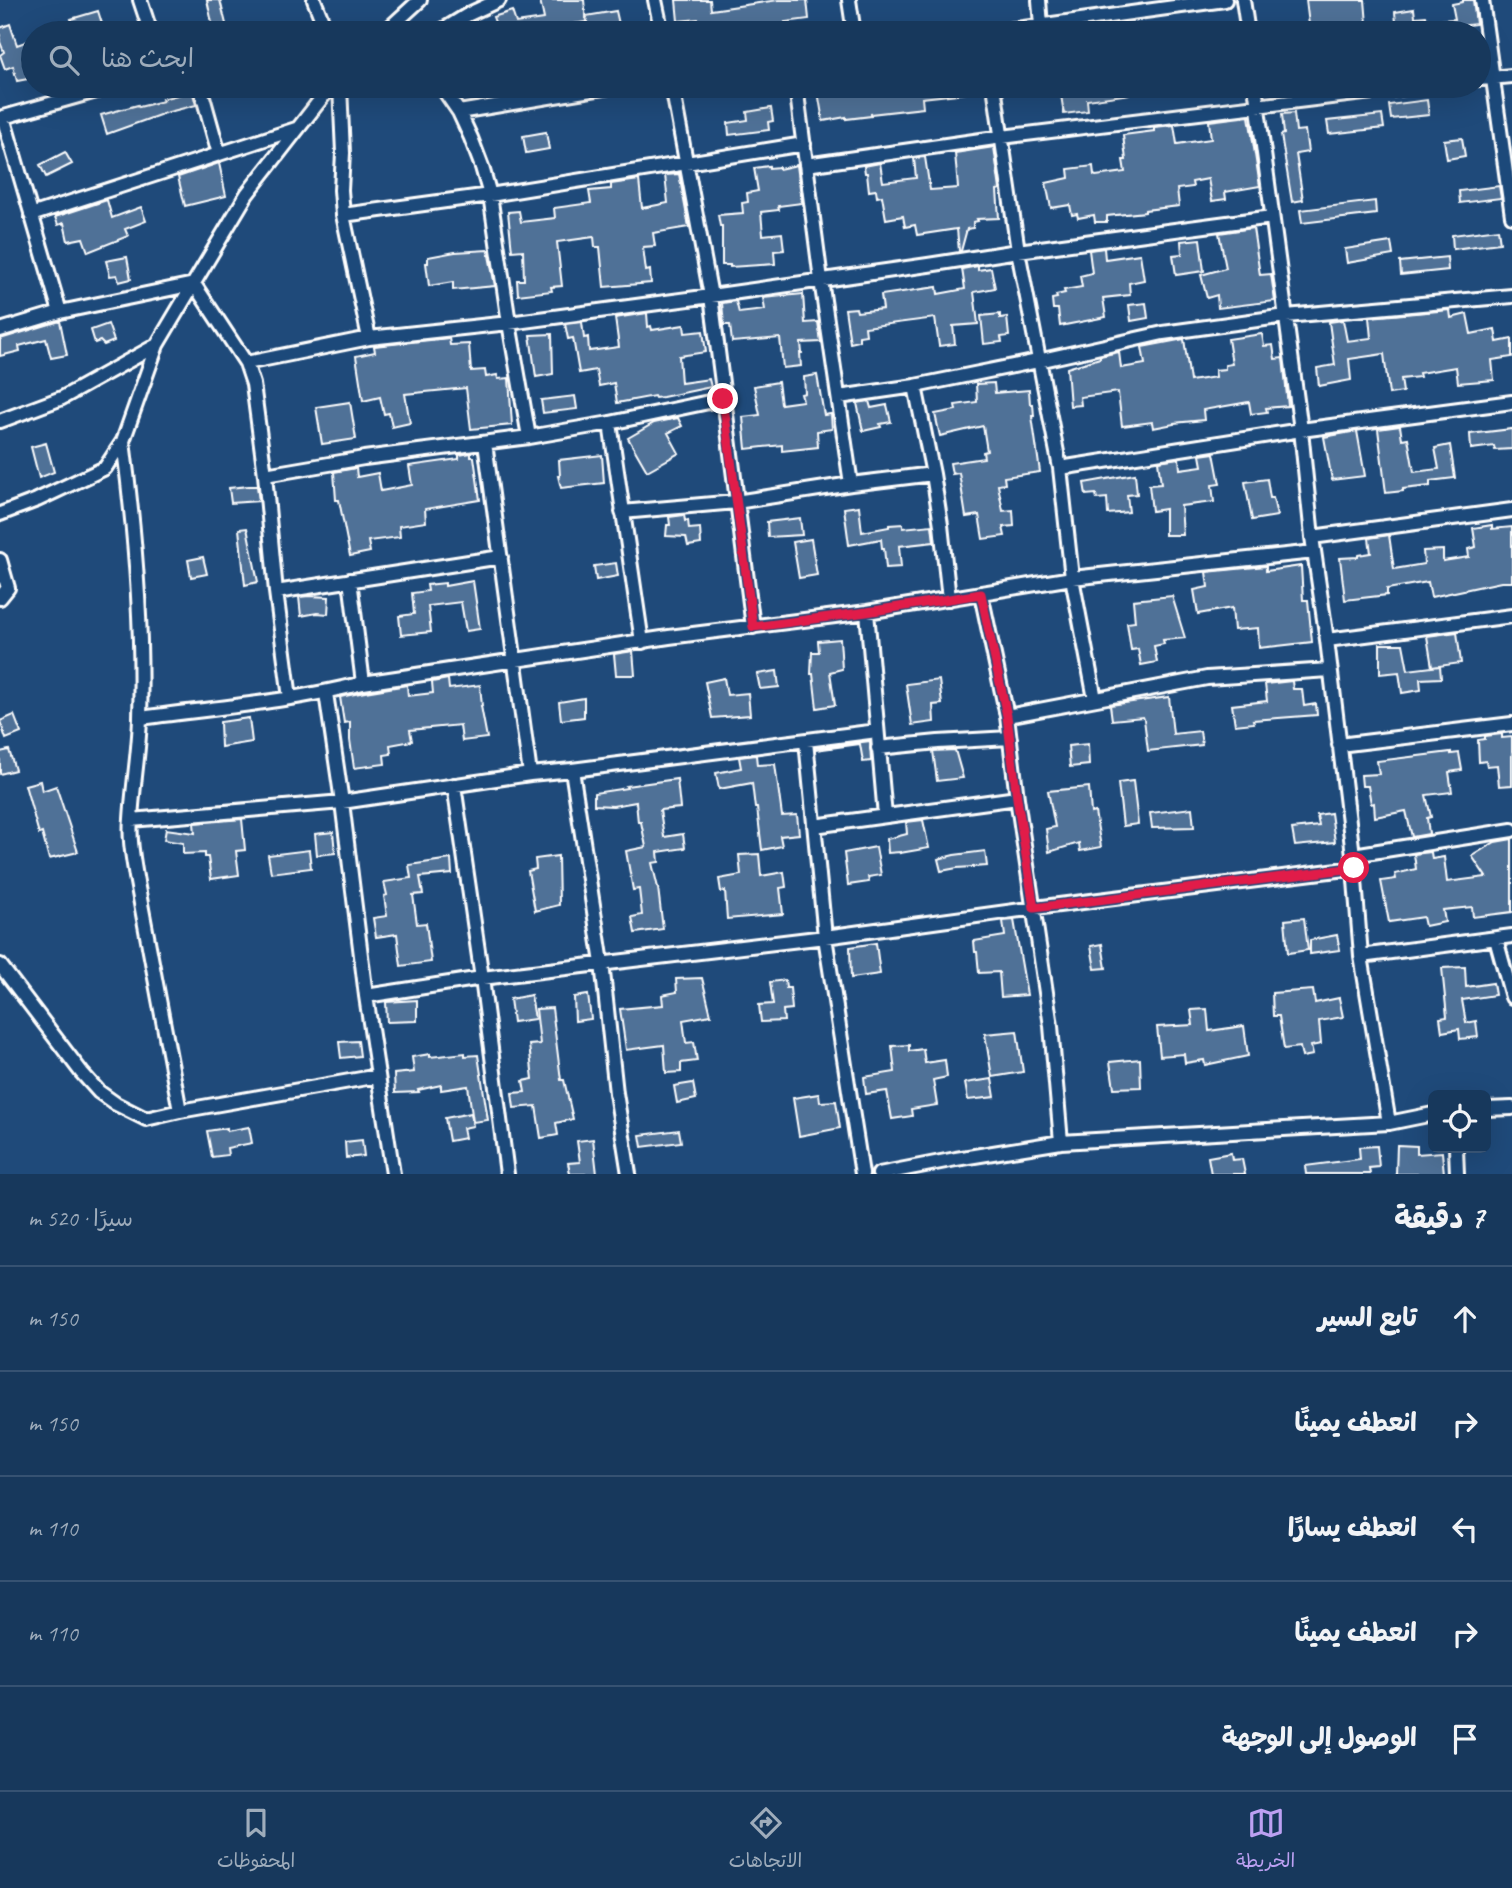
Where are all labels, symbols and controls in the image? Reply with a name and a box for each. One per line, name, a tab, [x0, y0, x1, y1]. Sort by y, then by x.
search box	[21, 21, 1491, 98]
icon: search	[45, 41, 83, 79]
text: ابحث هنا	[101, 42, 194, 75]
route end	[707, 383, 738, 414]
route start	[1338, 852, 1369, 883]
map controls	[1428, 1090, 1491, 1153]
button: locate	[1428, 1090, 1491, 1153]
text: 7 دقيقة	[1394, 1199, 1484, 1237]
text: سيرًا · 520 m	[28, 1204, 133, 1233]
icon: ahead	[1446, 1300, 1484, 1338]
text: تابع السير	[1318, 1301, 1417, 1334]
text: 150 m	[28, 1304, 78, 1333]
icon: right	[1446, 1405, 1484, 1443]
text: انعطف يمينًا	[1295, 1406, 1417, 1439]
text: 150 m	[28, 1409, 78, 1438]
icon: left	[1446, 1510, 1484, 1548]
text: انعطف يسارًا	[1288, 1511, 1417, 1544]
text: 110 m	[28, 1514, 78, 1543]
icon: right	[1446, 1615, 1484, 1653]
text: انعطف يمينًا	[1295, 1616, 1417, 1649]
text: 110 m	[28, 1619, 78, 1648]
icon: arrive	[1446, 1720, 1484, 1758]
text: الوصول إلى الوجهة	[1222, 1721, 1417, 1754]
tab: المحفوظات	[217, 1804, 295, 1877]
tab: الاتجاهات	[729, 1804, 802, 1877]
tab: الخريطة	[1236, 1804, 1295, 1877]

